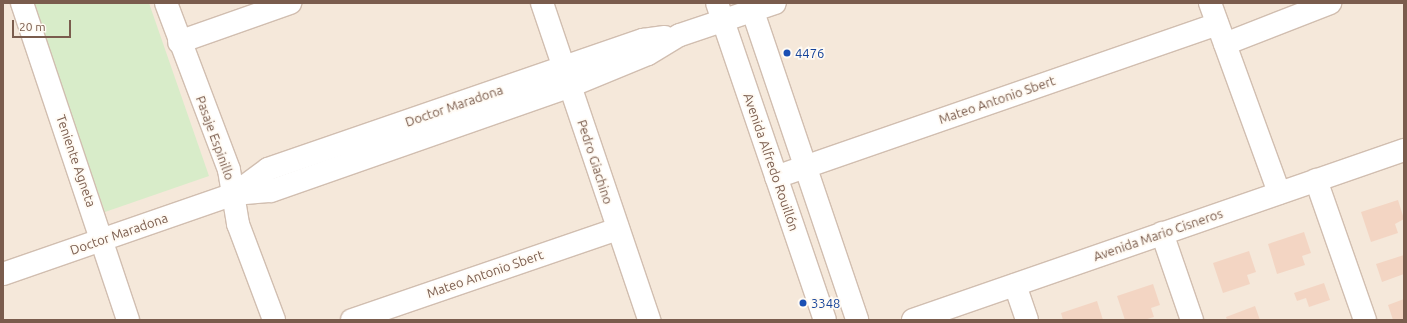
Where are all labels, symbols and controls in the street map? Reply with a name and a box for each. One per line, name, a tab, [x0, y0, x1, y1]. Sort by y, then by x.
scale bar	[14, 12, 73, 38]
text: 20 m	[19, 20, 46, 33]
place label: 4476	[795, 45, 824, 61]
marker: 4476	[782, 48, 792, 58]
street label: Mateo Antonio Sbert	[937, 73, 1057, 127]
street label: Doctor Maradona	[403, 82, 505, 130]
street label: Avenida Alfredo Rouillón	[740, 91, 802, 233]
street label: Pasaje Espinillo	[193, 94, 237, 182]
street label: Teniente Agneta	[53, 113, 99, 209]
street label: Pedro Giachino	[574, 118, 616, 206]
street label: Avenida Mario Cisneros	[1091, 206, 1225, 264]
street label: Doctor Maradona	[68, 210, 170, 258]
street label: Mateo Antonio Sbert	[425, 247, 545, 301]
place label: 3348	[811, 295, 840, 311]
marker: 3348	[798, 298, 808, 308]

